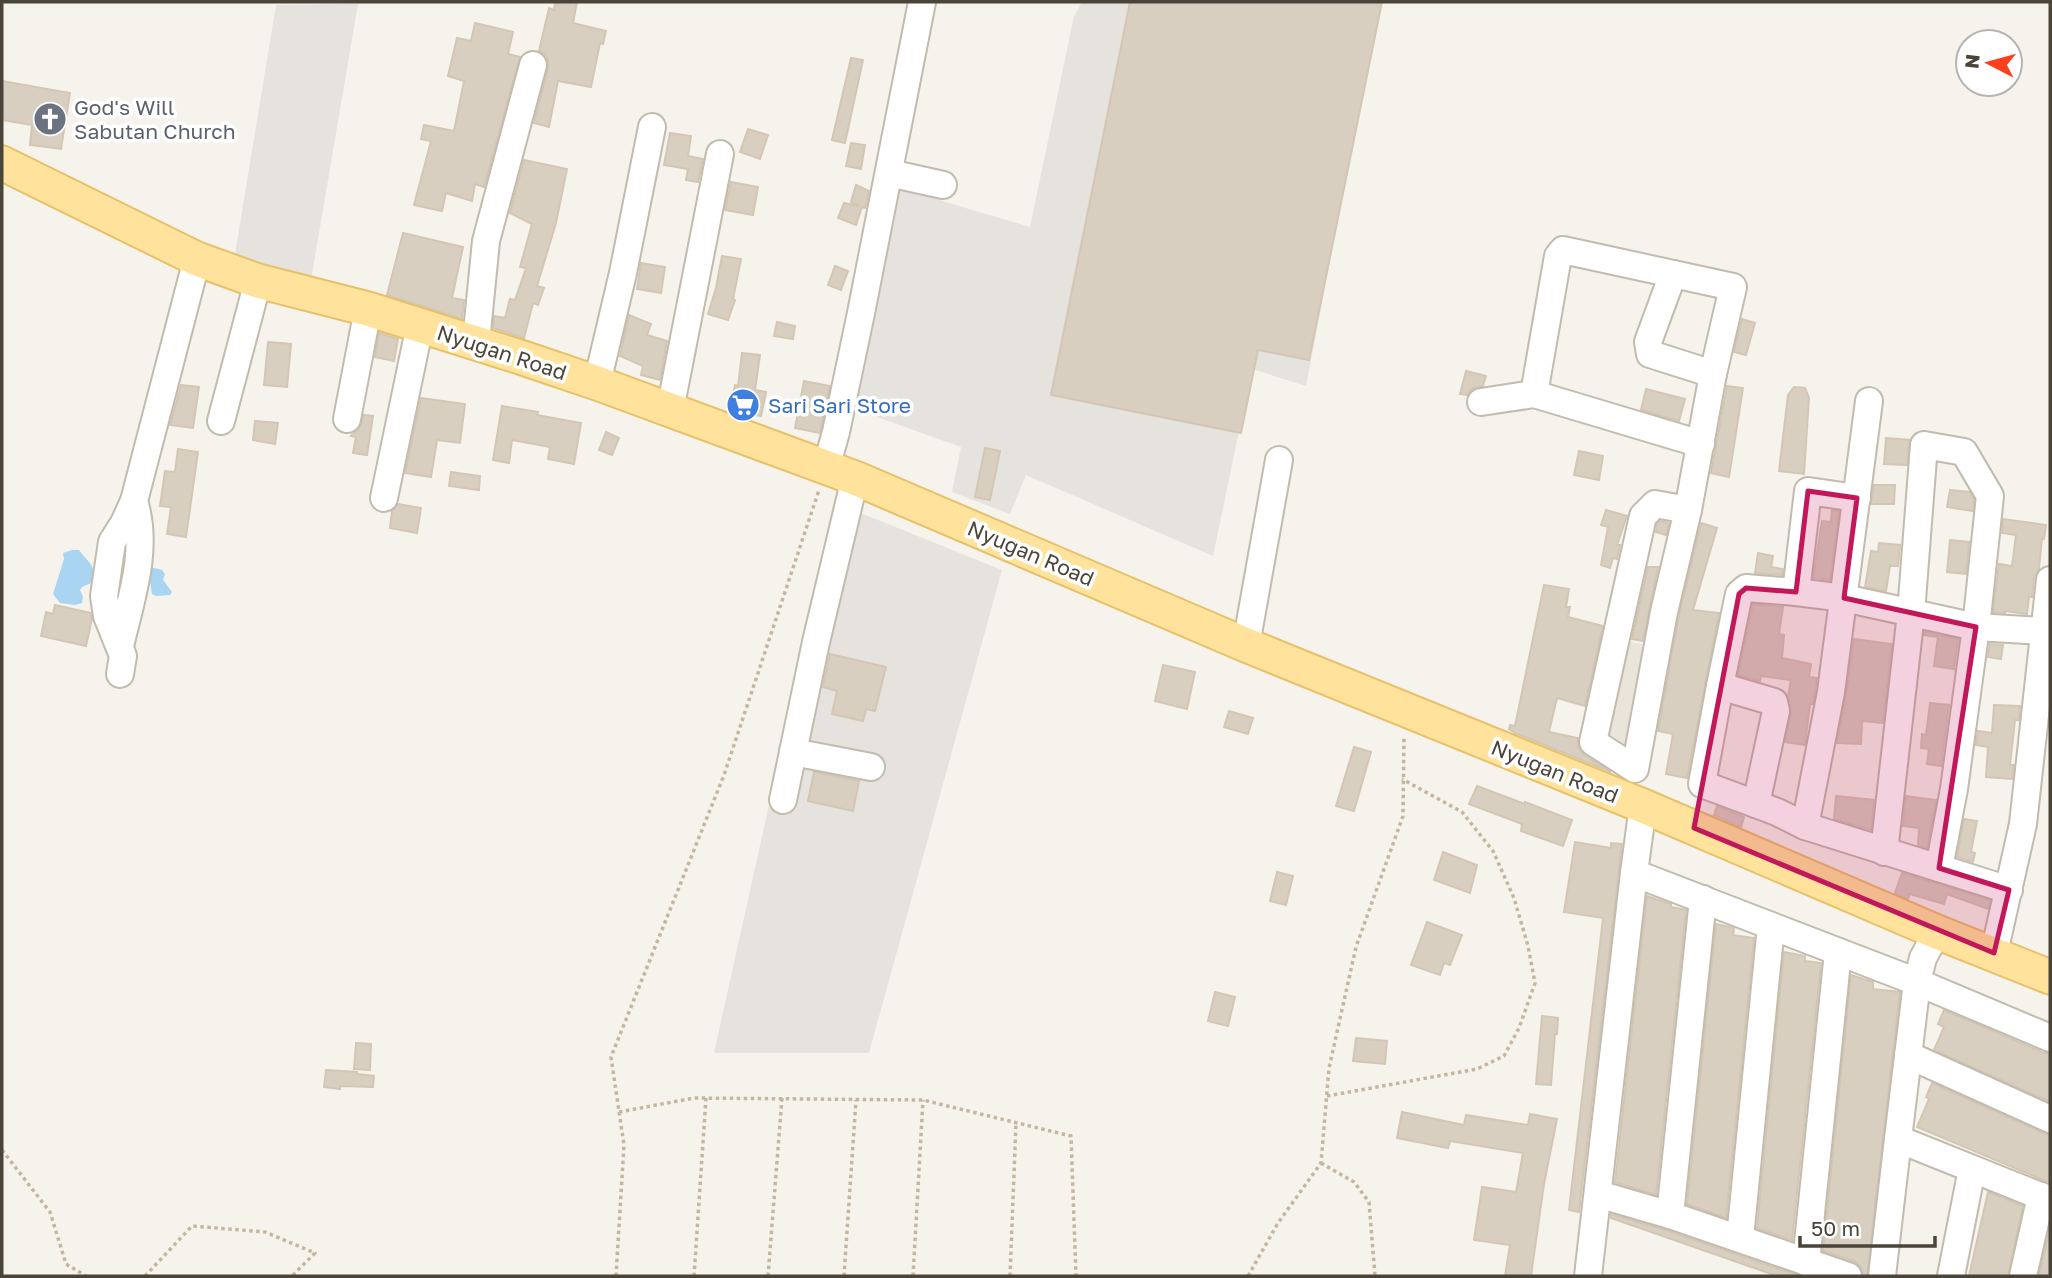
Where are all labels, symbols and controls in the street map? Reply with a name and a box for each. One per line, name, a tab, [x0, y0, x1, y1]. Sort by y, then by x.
north arrow	[1954, 28, 2024, 98]
text: N	[1959, 53, 1984, 70]
place label: God's Will Sabutan Church	[74, 94, 236, 144]
church icon: God's Will Sabutan Church	[31, 100, 69, 138]
street label: Nyugan Road	[434, 319, 570, 385]
supermarket icon: Sari Sari Store	[724, 386, 762, 424]
place label: Sari Sari Store	[768, 392, 911, 418]
street label: Nyugan Road	[964, 515, 1098, 591]
street label: Nyugan Road	[1488, 734, 1622, 808]
scale bar	[1800, 1204, 1935, 1248]
text: 50 m	[1811, 1215, 1860, 1241]

